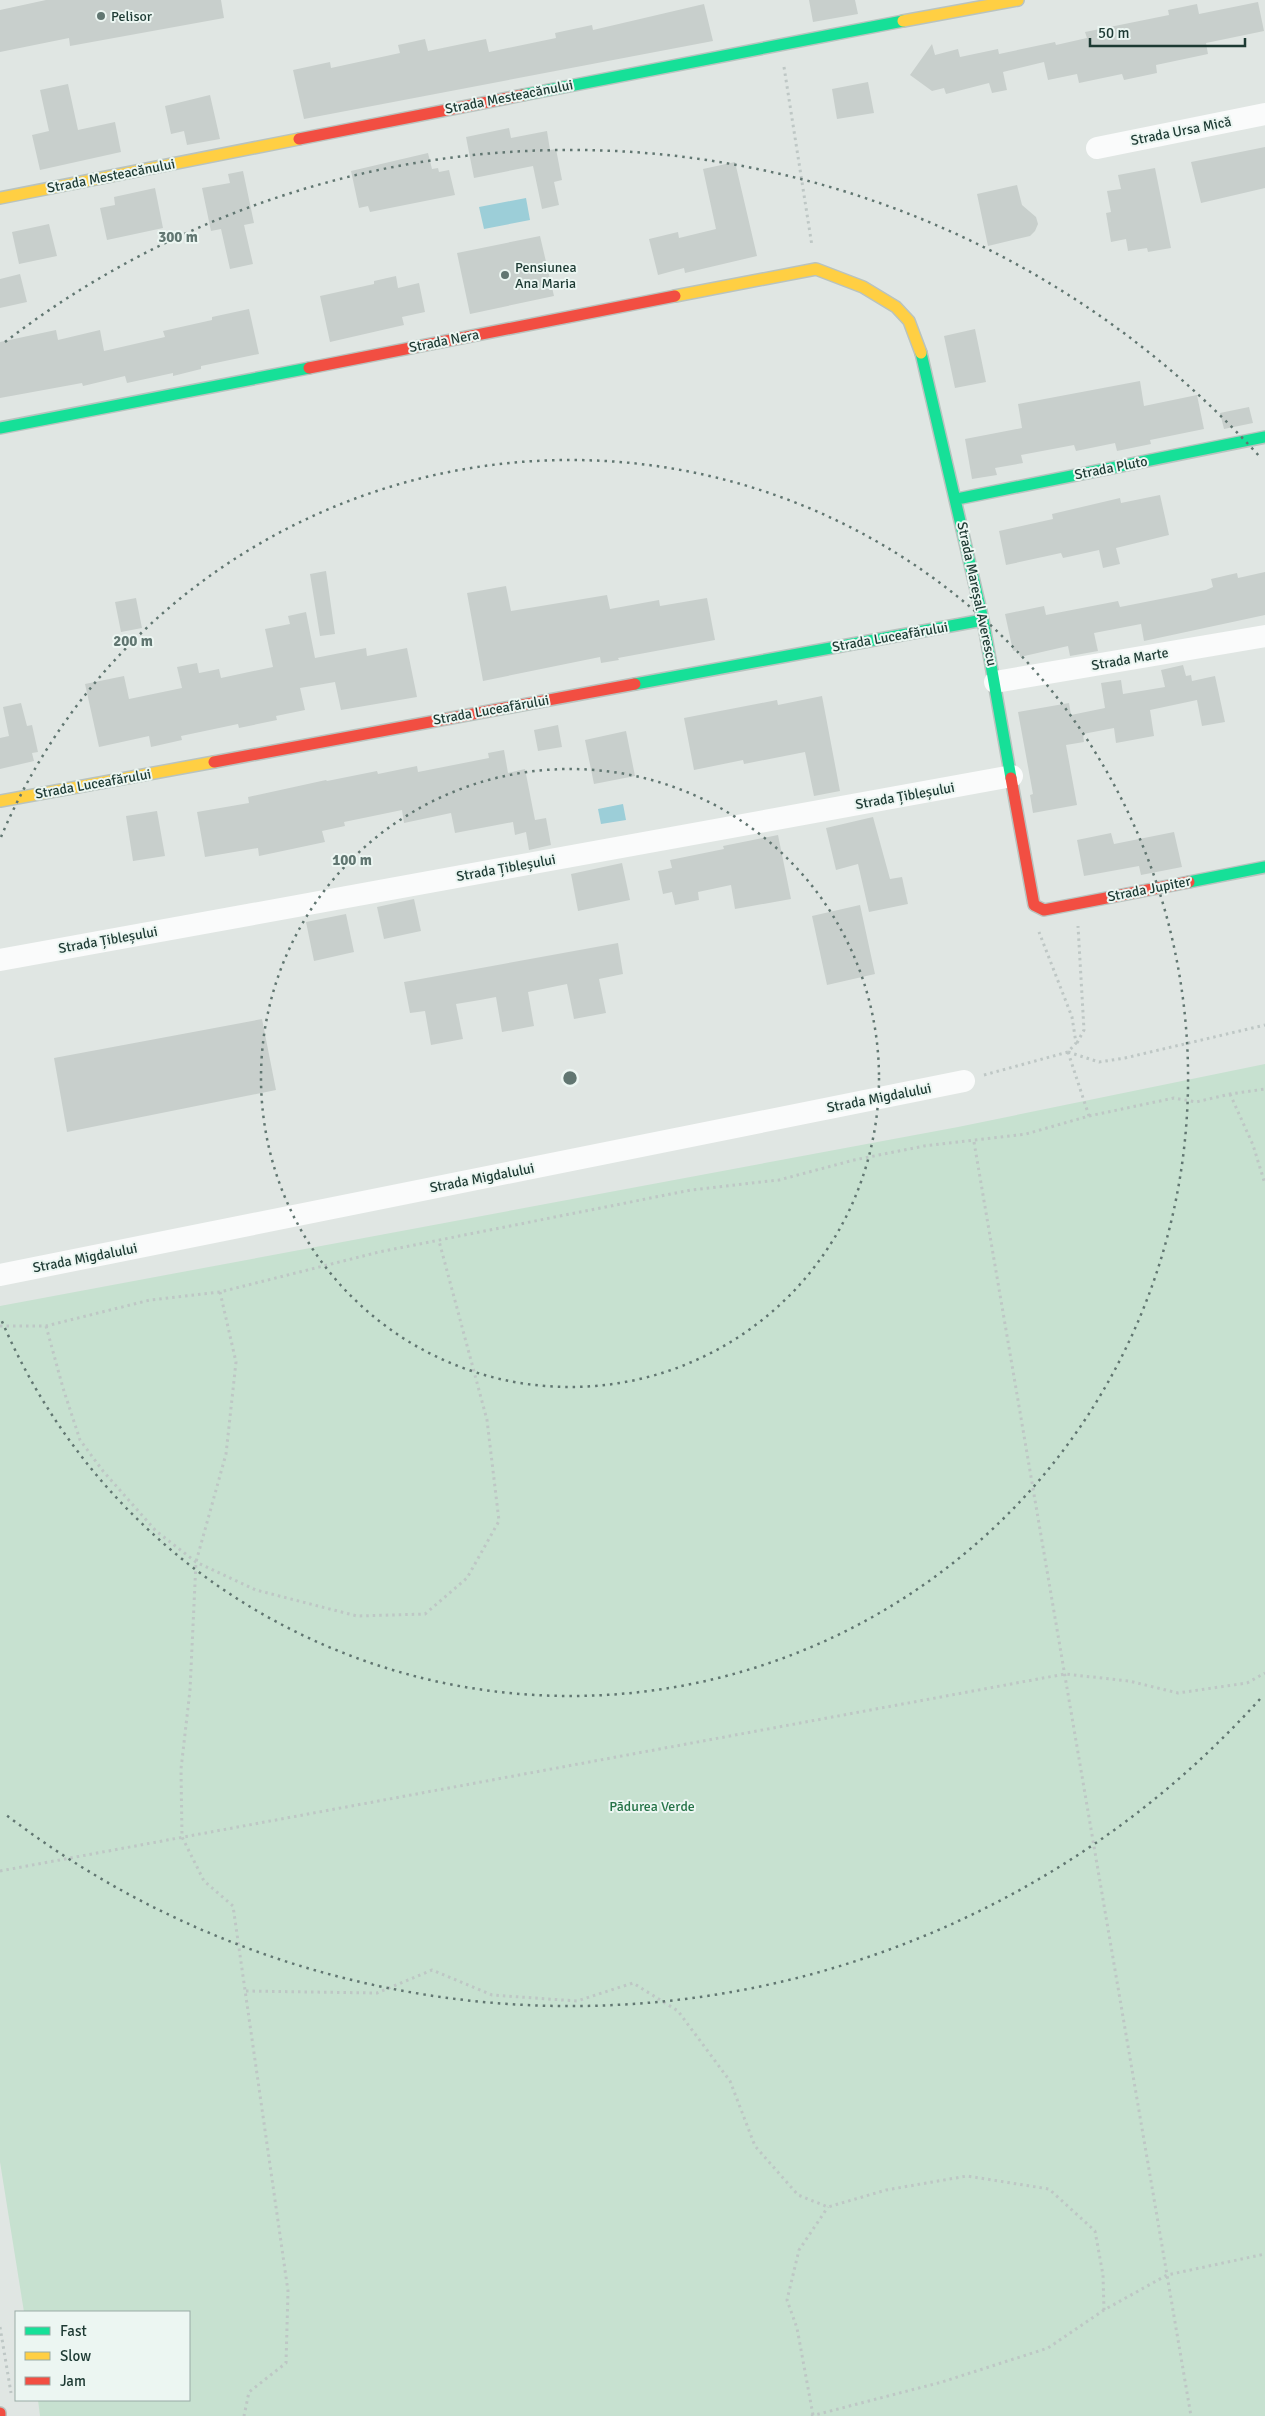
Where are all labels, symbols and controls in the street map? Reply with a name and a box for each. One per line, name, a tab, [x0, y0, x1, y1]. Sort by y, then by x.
place label: Pelisor	[111, 8, 153, 25]
marker: Pelisor	[95, 10, 107, 22]
scale bar	[1090, 15, 1245, 47]
text: 50 m	[1098, 24, 1129, 42]
street label: Strada Mesteacănului	[444, 76, 574, 118]
street label: Strada Ursa Mică	[1129, 113, 1233, 149]
street label: Strada Mesteacănului	[46, 155, 176, 197]
text: 300 m	[158, 228, 198, 246]
place label: Pensiunea Ana Maria	[515, 259, 577, 292]
marker: Pensiunea Ana Maria	[499, 269, 511, 281]
street label: Strada Nera	[408, 326, 480, 356]
street label: Strada Pluto	[1073, 453, 1149, 483]
street label: Strada Mareșal Averescu	[953, 520, 1001, 668]
street label: Strada Luceafărului	[831, 618, 949, 656]
text: 200 m	[113, 632, 153, 650]
street label: Strada Marte	[1090, 644, 1170, 674]
street label: Strada Luceafărului	[432, 691, 550, 729]
street label: Strada Luceafărului	[34, 765, 152, 803]
street label: Strada Țibleșului	[854, 779, 956, 813]
text: 100 m	[332, 851, 372, 869]
street label: Strada Țibleșului	[455, 851, 557, 885]
street label: Strada Jupiter	[1106, 872, 1193, 905]
street label: Strada Țibleșului	[57, 923, 159, 957]
centre of rings	[561, 1069, 579, 1087]
street label: Strada Migdalului	[825, 1080, 933, 1116]
street label: Strada Migdalului	[428, 1160, 536, 1196]
street label: Strada Migdalului	[31, 1240, 139, 1276]
park label: Pădurea Verde	[609, 1798, 695, 1815]
legend	[15, 2311, 190, 2401]
text: Fast	[60, 2322, 87, 2340]
text: Slow	[60, 2347, 91, 2365]
text: Jam	[60, 2372, 86, 2390]

